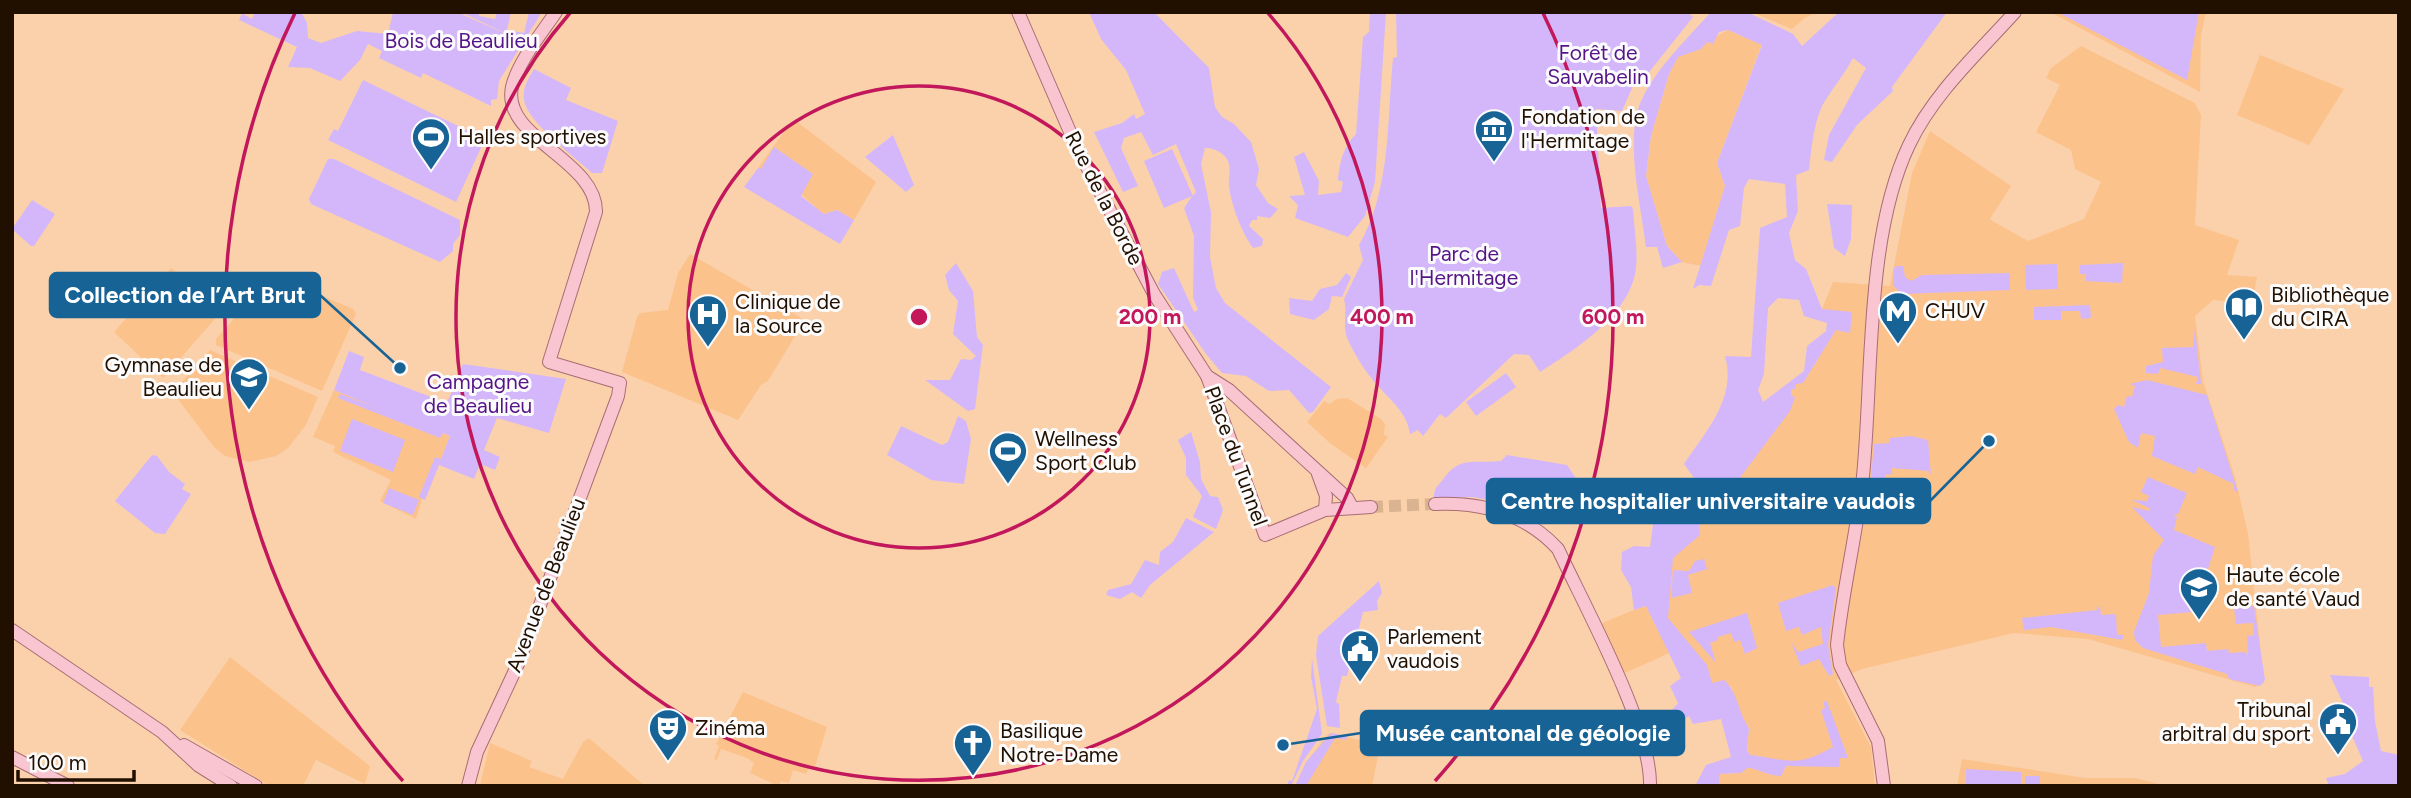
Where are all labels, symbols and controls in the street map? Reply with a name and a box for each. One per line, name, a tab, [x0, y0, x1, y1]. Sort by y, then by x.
park label: Bois de Beaulieu	[384, 28, 538, 53]
park label: Forêt de Sauvabelin	[1547, 40, 1649, 89]
place label: Fondation de l'Hermitage	[1521, 104, 1645, 153]
museum icon: Fondation de l'Hermitage	[1473, 108, 1515, 163]
sports icon: Halles sportives	[410, 116, 452, 171]
place label: Halles sportives	[458, 124, 606, 149]
street label: Rue de la Borde	[1060, 127, 1149, 269]
park label: Parc de l'Hermitage	[1410, 241, 1518, 290]
callout: Collection de l’Art Brut	[50, 273, 320, 317]
text: Collection de l’Art Brut	[64, 281, 306, 309]
place label: Bibliothèque du CIRA	[2271, 282, 2389, 331]
library icon: Bibliothèque du CIRA	[2223, 286, 2265, 341]
place label: Clinique de la Source	[735, 289, 841, 338]
metro station icon: CHUV	[1877, 290, 1919, 345]
hospital icon: Clinique de la Source	[687, 293, 729, 348]
place label: CHUV	[1925, 298, 1986, 323]
text: 200 m	[1119, 304, 1181, 329]
text: 400 m	[1350, 304, 1414, 329]
text: 600 m	[1582, 304, 1644, 329]
centre of rings	[907, 305, 931, 329]
place label: Gymnase de Beaulieu	[104, 352, 222, 401]
school or university icon: Gymnase de Beaulieu	[228, 356, 270, 411]
park label: Campagne de Beaulieu	[424, 369, 532, 418]
street label: Place du Tunnel	[1200, 383, 1273, 529]
place label: Wellness Sport Club	[1035, 426, 1137, 475]
sports icon: Wellness Sport Club	[987, 430, 1029, 485]
callout: Centre hospitalier universitaire vaudois	[1487, 479, 1930, 523]
text: Centre hospitalier universitaire vaudois	[1501, 487, 1915, 515]
street label: Avenue de Beaulieu	[501, 494, 590, 675]
place label: Haute école de santé Vaud	[2226, 562, 2360, 611]
school or university icon: Haute école de santé Vaud	[2178, 566, 2220, 621]
place label: Parlement vaudois	[1387, 624, 1482, 673]
public building icon: Parlement vaudois	[1339, 628, 1381, 683]
place label: Tribunal arbitral du sport	[2162, 697, 2311, 746]
public building icon: Tribunal arbitral du sport	[2317, 701, 2359, 756]
theatre icon: Zinéma	[647, 707, 689, 762]
callout: Musée cantonal de géologie	[1361, 711, 1684, 755]
place label: Zinéma	[695, 715, 765, 740]
place label: Basilique Notre-Dame	[1000, 718, 1118, 767]
text: Musée cantonal de géologie	[1376, 719, 1671, 747]
church icon: Basilique Notre-Dame	[952, 722, 994, 777]
scale bar	[18, 738, 133, 782]
text: 100 m	[28, 750, 87, 775]

